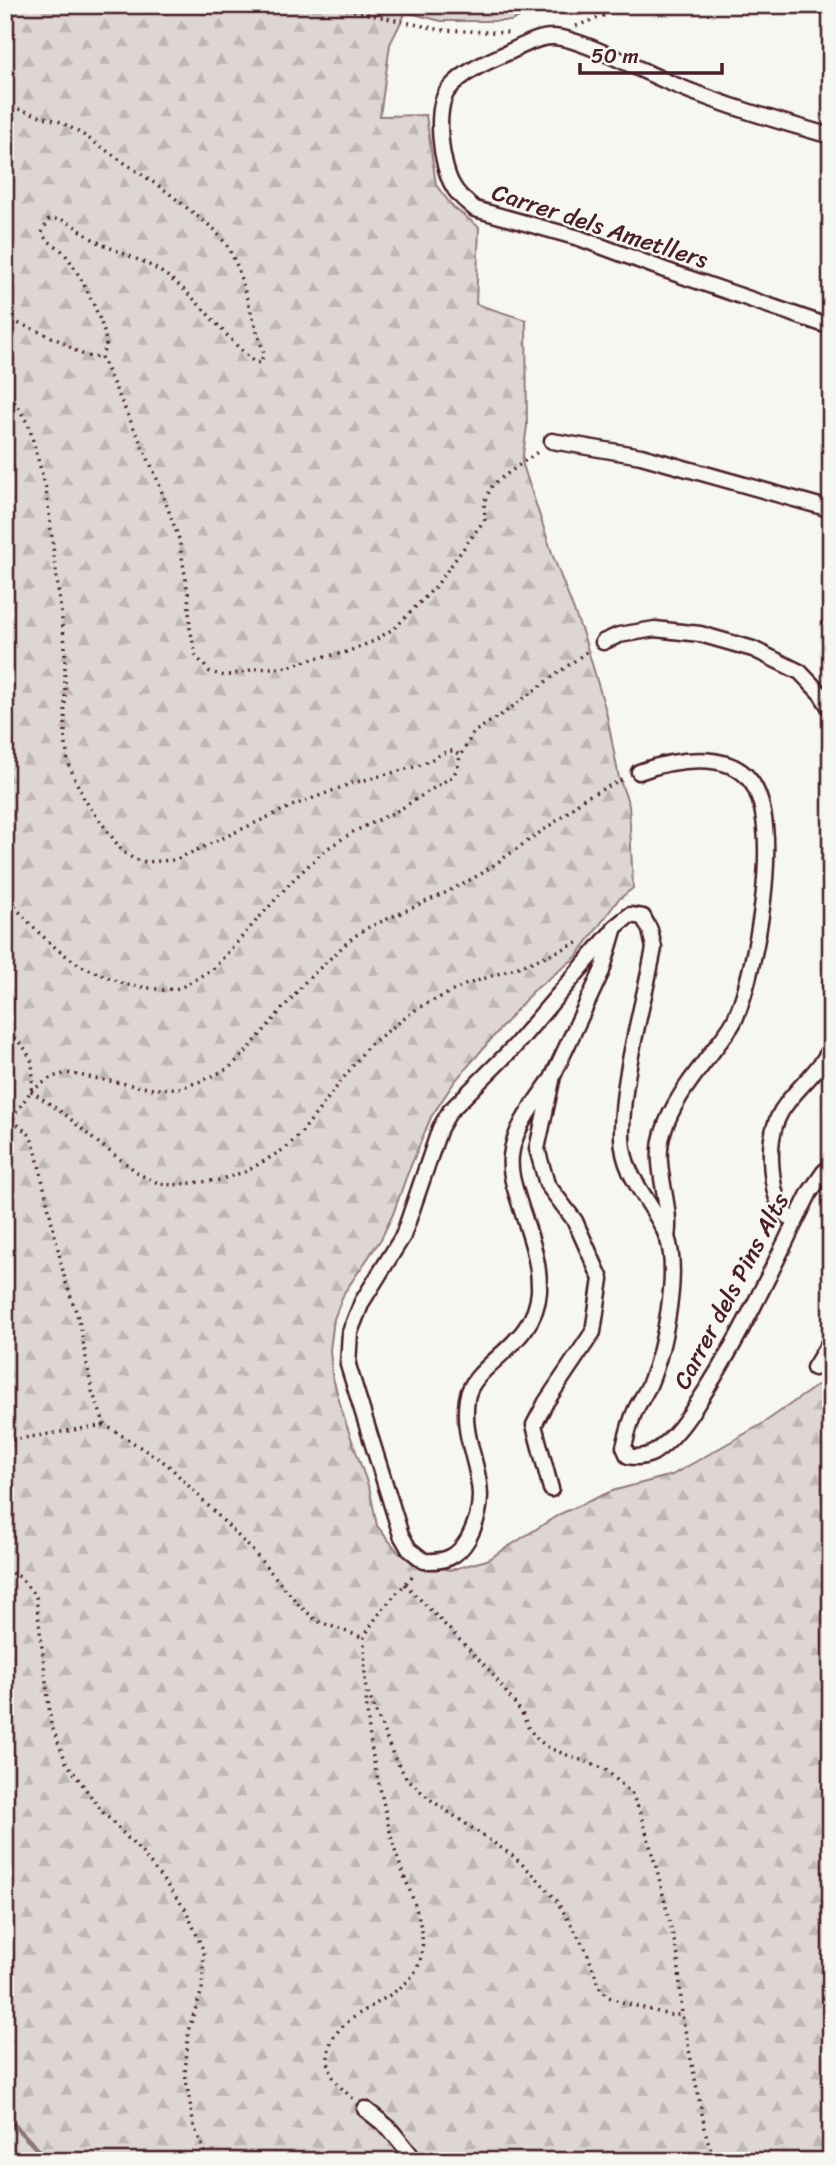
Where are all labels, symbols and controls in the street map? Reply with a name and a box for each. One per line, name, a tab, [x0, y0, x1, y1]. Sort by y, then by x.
scale bar	[580, 32, 722, 76]
text: 50 m	[591, 37, 639, 75]
street label: Carrer dels Ametllers	[487, 171, 714, 281]
street label: Carrer dels Pins Alts	[661, 1185, 801, 1397]

